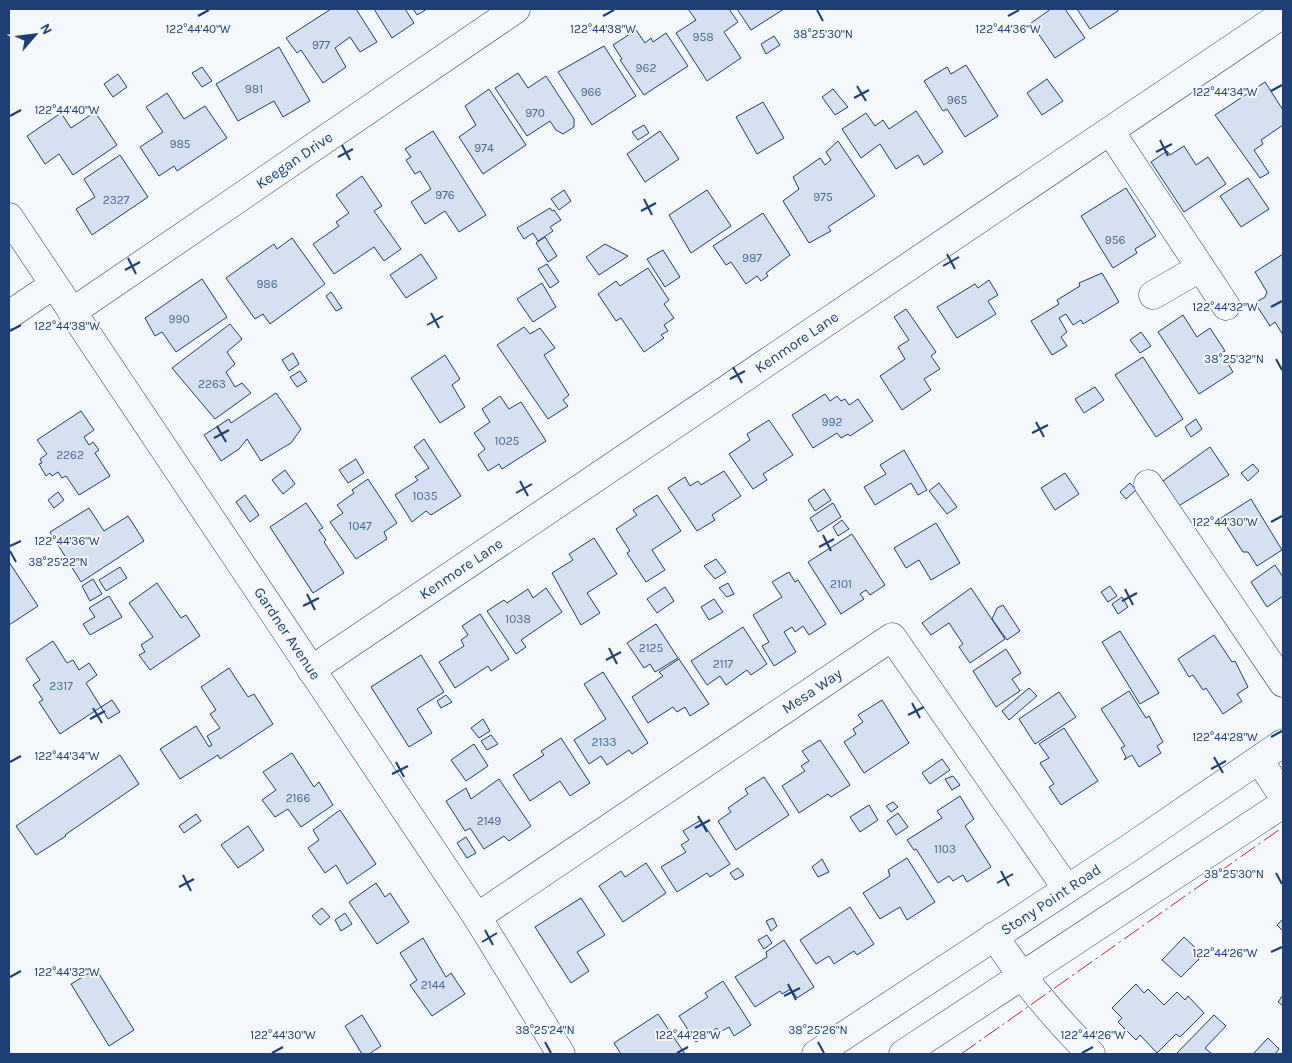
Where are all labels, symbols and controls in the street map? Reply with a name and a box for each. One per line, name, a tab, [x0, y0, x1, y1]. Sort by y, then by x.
north arrow	[10, 10, 60, 60]
text: N	[36, 21, 56, 38]
text: 122°44'40"W	[165, 22, 231, 36]
text: 122°44'38"W	[570, 22, 636, 36]
text: 122°44'36"W	[975, 22, 1041, 36]
text: 38°25'30"N	[793, 27, 853, 41]
house number: 958	[692, 30, 714, 44]
house number: 977	[312, 38, 330, 52]
house number: 962	[636, 61, 656, 75]
house number: 981	[245, 82, 263, 96]
house number: 966	[581, 85, 601, 99]
text: 122°44'34"W	[1192, 85, 1258, 99]
house number: 965	[947, 93, 968, 107]
text: 122°44'40"W	[34, 103, 100, 117]
house number: 970	[525, 106, 545, 120]
street label: Keegan Drive	[252, 128, 336, 193]
house number: 985	[169, 137, 191, 151]
house number: 974	[474, 141, 494, 155]
house number: 976	[435, 188, 455, 202]
house number: 975	[813, 190, 833, 204]
house number: 2327	[103, 193, 130, 207]
house number: 956	[1105, 233, 1125, 247]
house number: 987	[742, 251, 762, 265]
house number: 986	[256, 277, 278, 291]
text: 122°44'32"W	[1192, 300, 1258, 314]
street label: Kenmore Lane	[752, 308, 842, 377]
house number: 990	[168, 312, 190, 326]
text: 122°44'38"W	[34, 319, 100, 333]
text: 38°25'32"N	[1204, 352, 1264, 366]
house number: 2263	[198, 377, 226, 391]
house number: 992	[822, 415, 842, 429]
house number: 1025	[495, 434, 520, 448]
house number: 2262	[56, 448, 84, 462]
house number: 1035	[413, 489, 438, 503]
text: 122°44'30"W	[1192, 515, 1258, 529]
house number: 1047	[348, 519, 372, 533]
text: 122°44'36"W	[34, 534, 100, 548]
street label: Kenmore Lane	[416, 534, 506, 603]
text: 38°25'22"N	[28, 555, 88, 569]
house number: 2101	[830, 577, 852, 591]
street label: Gardner Avenue	[250, 584, 325, 683]
house number: 1038	[505, 612, 531, 626]
house number: 2125	[639, 641, 664, 655]
house number: 2117	[713, 657, 734, 671]
street label: Mesa Way	[779, 664, 845, 718]
house number: 2317	[49, 679, 73, 693]
text: 122°44'28"W	[1192, 730, 1258, 744]
house number: 2133	[591, 735, 617, 749]
text: 122°44'34"W	[34, 749, 100, 763]
house number: 2166	[286, 791, 310, 805]
house number: 2149	[477, 814, 501, 828]
house number: 1103	[934, 842, 956, 856]
street label: Stony Point Road	[997, 860, 1104, 939]
text: 38°25'30"N	[1204, 867, 1264, 881]
text: 122°44'26"W	[1192, 946, 1258, 960]
text: 122°44'32"W	[34, 965, 100, 979]
house number: 2144	[421, 978, 445, 992]
text: 38°25'24"N	[515, 1023, 575, 1037]
text: 38°25'26"N	[788, 1023, 848, 1037]
text: 122°44'30"W	[250, 1028, 316, 1042]
text: 122°44'28"W	[655, 1028, 721, 1042]
text: 122°44'26"W	[1060, 1028, 1126, 1042]

